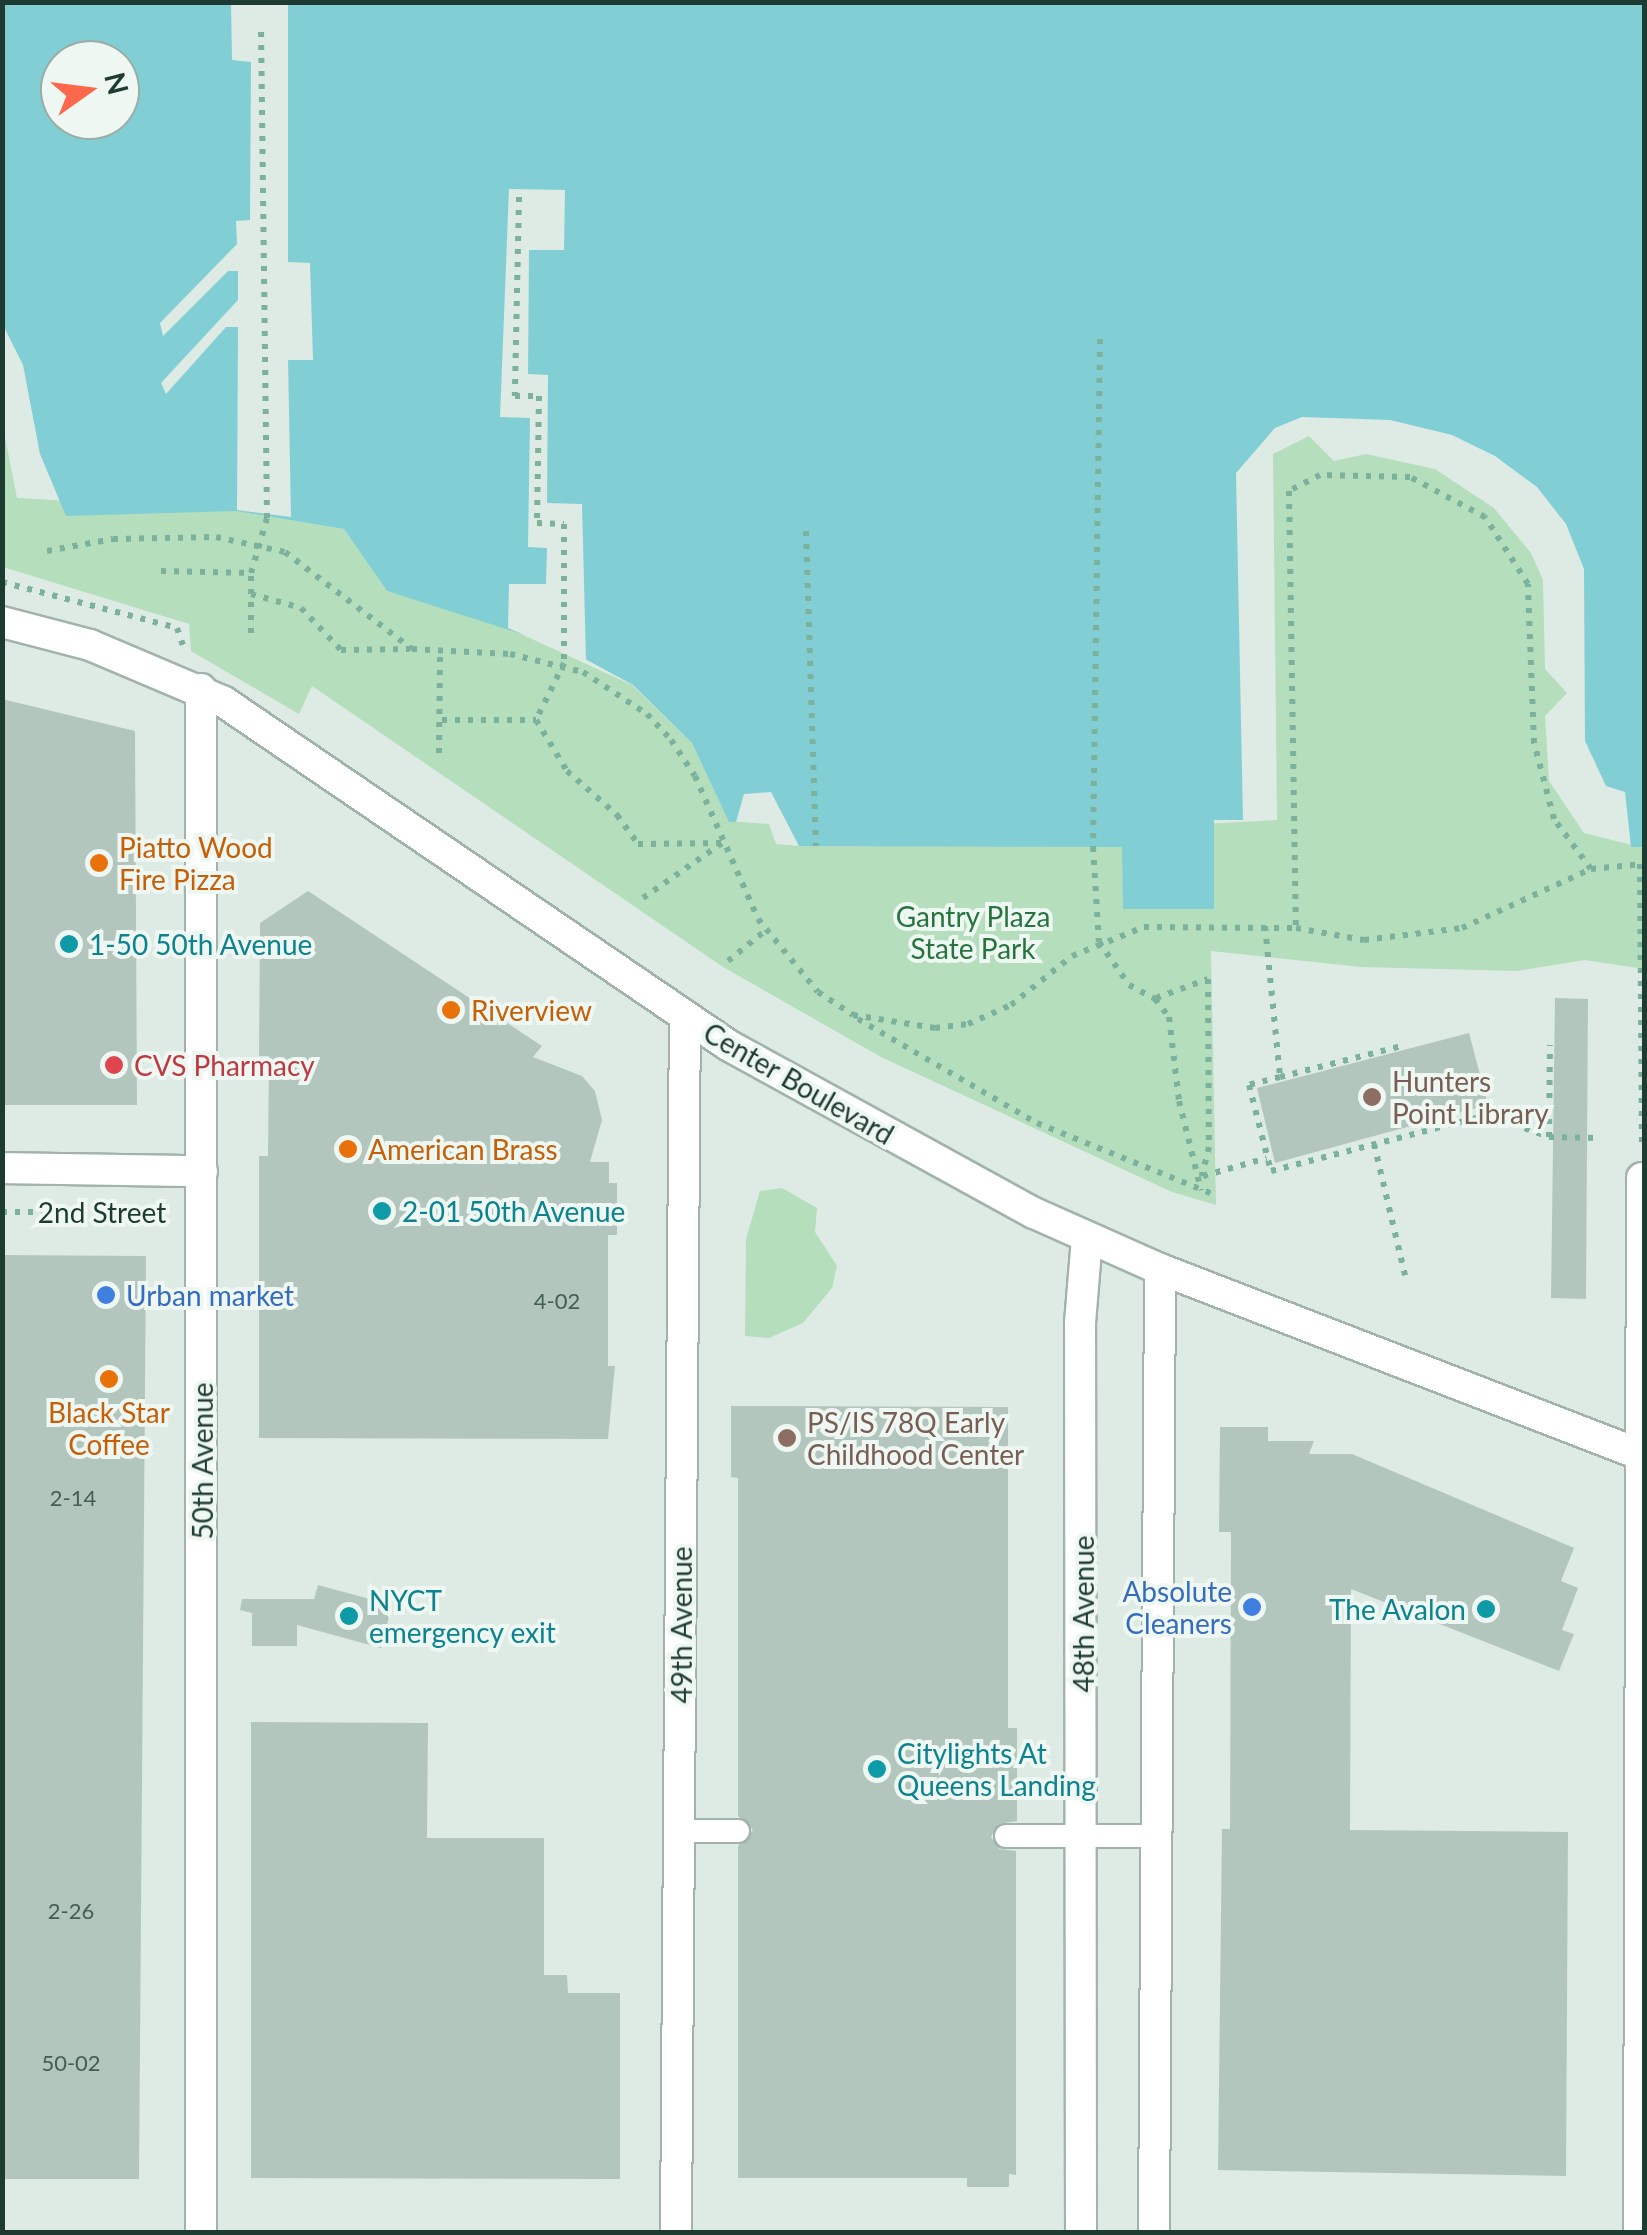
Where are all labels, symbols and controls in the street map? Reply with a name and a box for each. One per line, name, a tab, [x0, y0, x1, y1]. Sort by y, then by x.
north arrow	[40, 40, 140, 140]
text: N	[98, 69, 136, 98]
place label: Piatto Wood Fire Pizza	[119, 830, 273, 896]
marker: Piatto Wood Fire Pizza	[88, 852, 110, 874]
park label: Gantry Plaza State Park	[895, 899, 1051, 965]
place label: 1-50 50th Avenue	[89, 927, 313, 961]
marker: 1-50 50th Avenue	[58, 933, 80, 955]
place label: Riverview	[471, 993, 592, 1027]
marker: Riverview	[440, 999, 462, 1021]
street label: Center Boulevard	[698, 1015, 900, 1151]
place label: CVS Pharmacy	[134, 1048, 315, 1082]
marker: CVS Pharmacy	[103, 1054, 125, 1076]
place label: Hunters Point Library	[1392, 1064, 1549, 1130]
marker: Hunters Point Library	[1361, 1086, 1383, 1108]
place label: American Brass	[368, 1132, 558, 1166]
marker: American Brass	[337, 1138, 359, 1160]
place label: 2-01 50th Avenue	[402, 1194, 626, 1228]
street label: 2nd Street	[38, 1195, 166, 1229]
marker: 2-01 50th Avenue	[371, 1200, 393, 1222]
place label: Urban market	[126, 1278, 294, 1312]
marker: Urban market	[95, 1284, 117, 1306]
house number: 4-02	[534, 1288, 580, 1314]
marker: Black Star Coffee	[98, 1368, 120, 1390]
street label: 50th Avenue	[185, 1382, 219, 1540]
place label: Black Star Coffee	[48, 1395, 170, 1461]
place label: PS/IS 78Q Early Childhood Center	[807, 1405, 1024, 1471]
marker: PS/IS 78Q Early Childhood Center	[776, 1427, 798, 1449]
house number: 2-14	[50, 1485, 96, 1511]
street label: 48th Avenue	[1066, 1535, 1100, 1693]
street label: 49th Avenue	[664, 1546, 698, 1704]
place label: Absolute Cleaners	[1122, 1574, 1232, 1640]
place label: NYCT emergency exit	[369, 1583, 556, 1649]
place label: The Avalon	[1328, 1592, 1466, 1626]
marker: Absolute Cleaners	[1241, 1596, 1263, 1618]
marker: The Avalon	[1475, 1598, 1497, 1620]
marker: NYCT emergency exit	[338, 1605, 360, 1627]
place label: Citylights At Queens Landing	[897, 1736, 1096, 1802]
marker: Citylights At Queens Landing	[866, 1758, 888, 1780]
house number: 2-26	[48, 1898, 94, 1924]
house number: 50-02	[41, 2050, 101, 2076]

